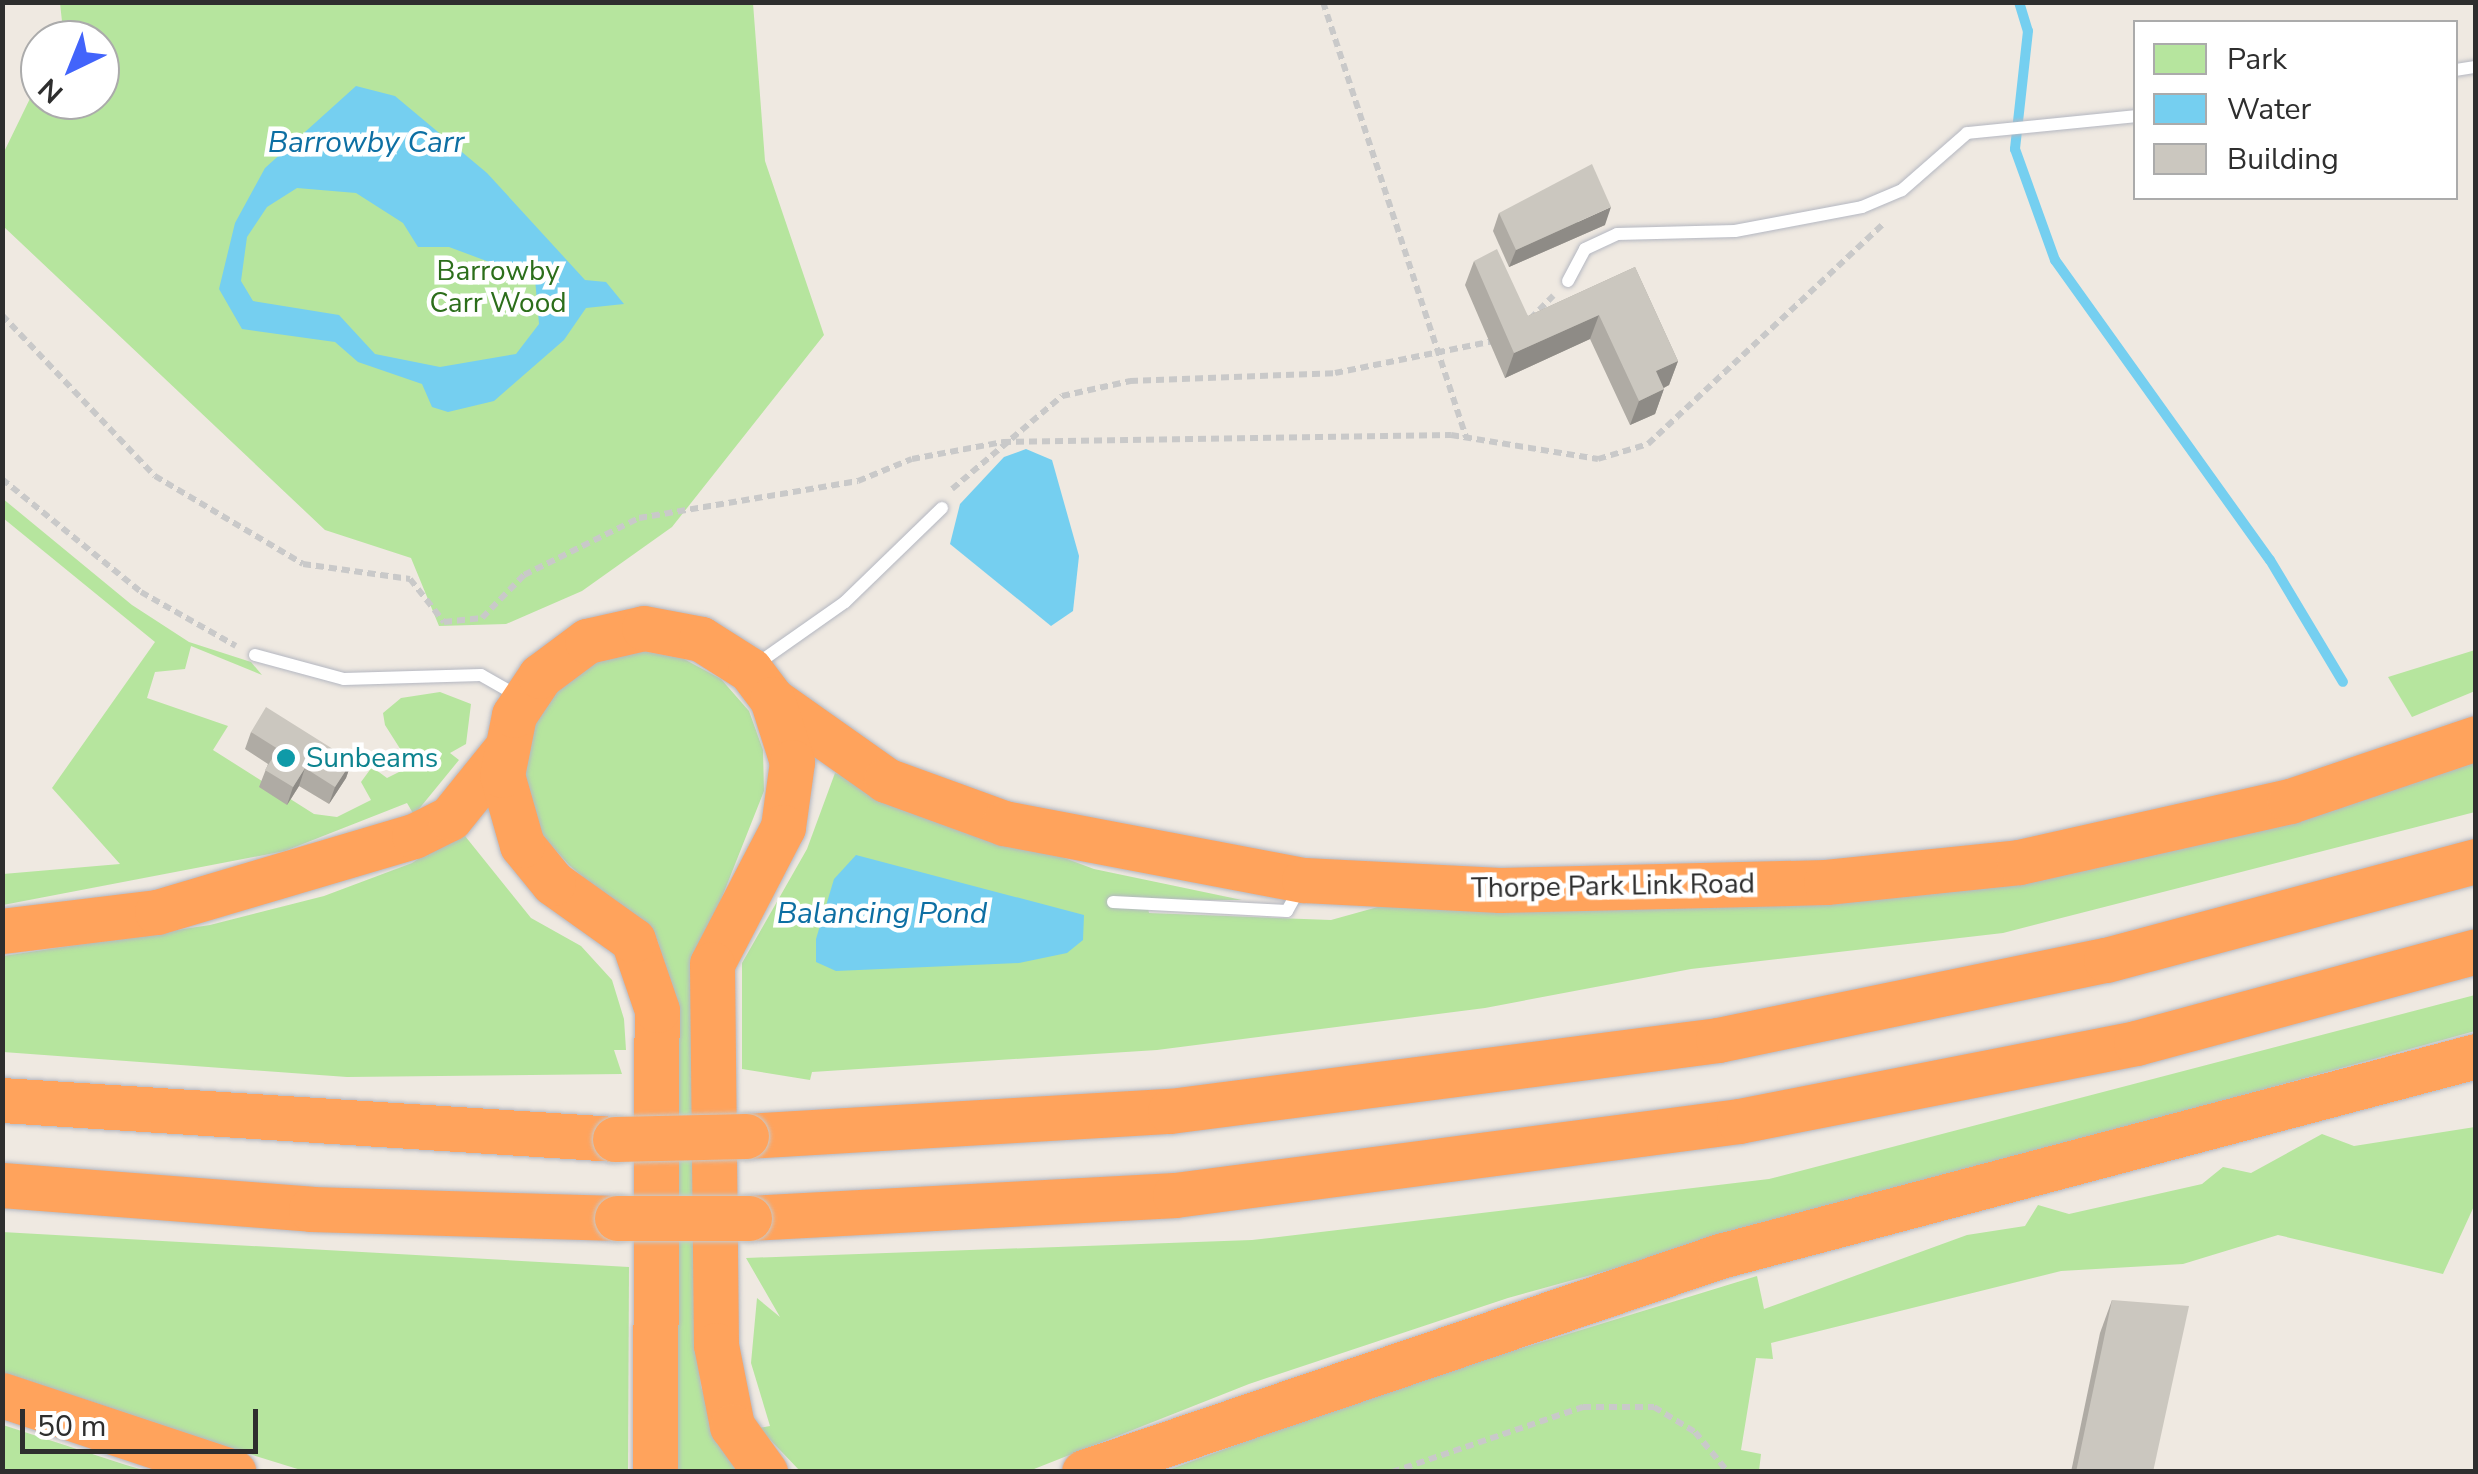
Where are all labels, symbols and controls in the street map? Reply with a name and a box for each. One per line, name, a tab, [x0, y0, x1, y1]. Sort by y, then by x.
north arrow	[20, 20, 120, 120]
legend	[2133, 20, 2458, 200]
text: Park	[2227, 39, 2287, 80]
text: N	[30, 69, 72, 112]
text: Water	[2227, 89, 2311, 130]
water label: Barrowby Carr	[268, 125, 464, 161]
text: Building	[2227, 139, 2339, 180]
park label: Barrowby Carr Wood	[429, 254, 567, 320]
place label: Sunbeams	[306, 741, 438, 775]
marker: Sunbeams	[275, 747, 297, 769]
street label: Thorpe Park Link Road	[1471, 867, 1755, 905]
water label: Balancing Pond	[777, 896, 987, 932]
scale bar	[25, 1389, 262, 1451]
text: 50 m	[37, 1406, 106, 1447]

